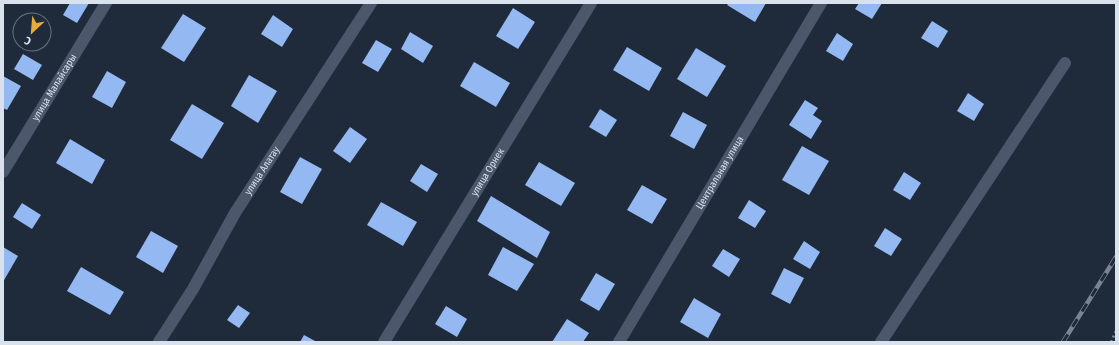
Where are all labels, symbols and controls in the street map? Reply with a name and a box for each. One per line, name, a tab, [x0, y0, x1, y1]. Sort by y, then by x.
north arrow	[12, 12, 52, 52]
text: С	[22, 33, 33, 48]
street label: улица Малайсары	[30, 52, 79, 123]
street label: Центральная улица	[693, 134, 746, 211]
street label: улица Алатау	[242, 144, 283, 197]
street label: улица Орнек	[469, 146, 507, 198]

